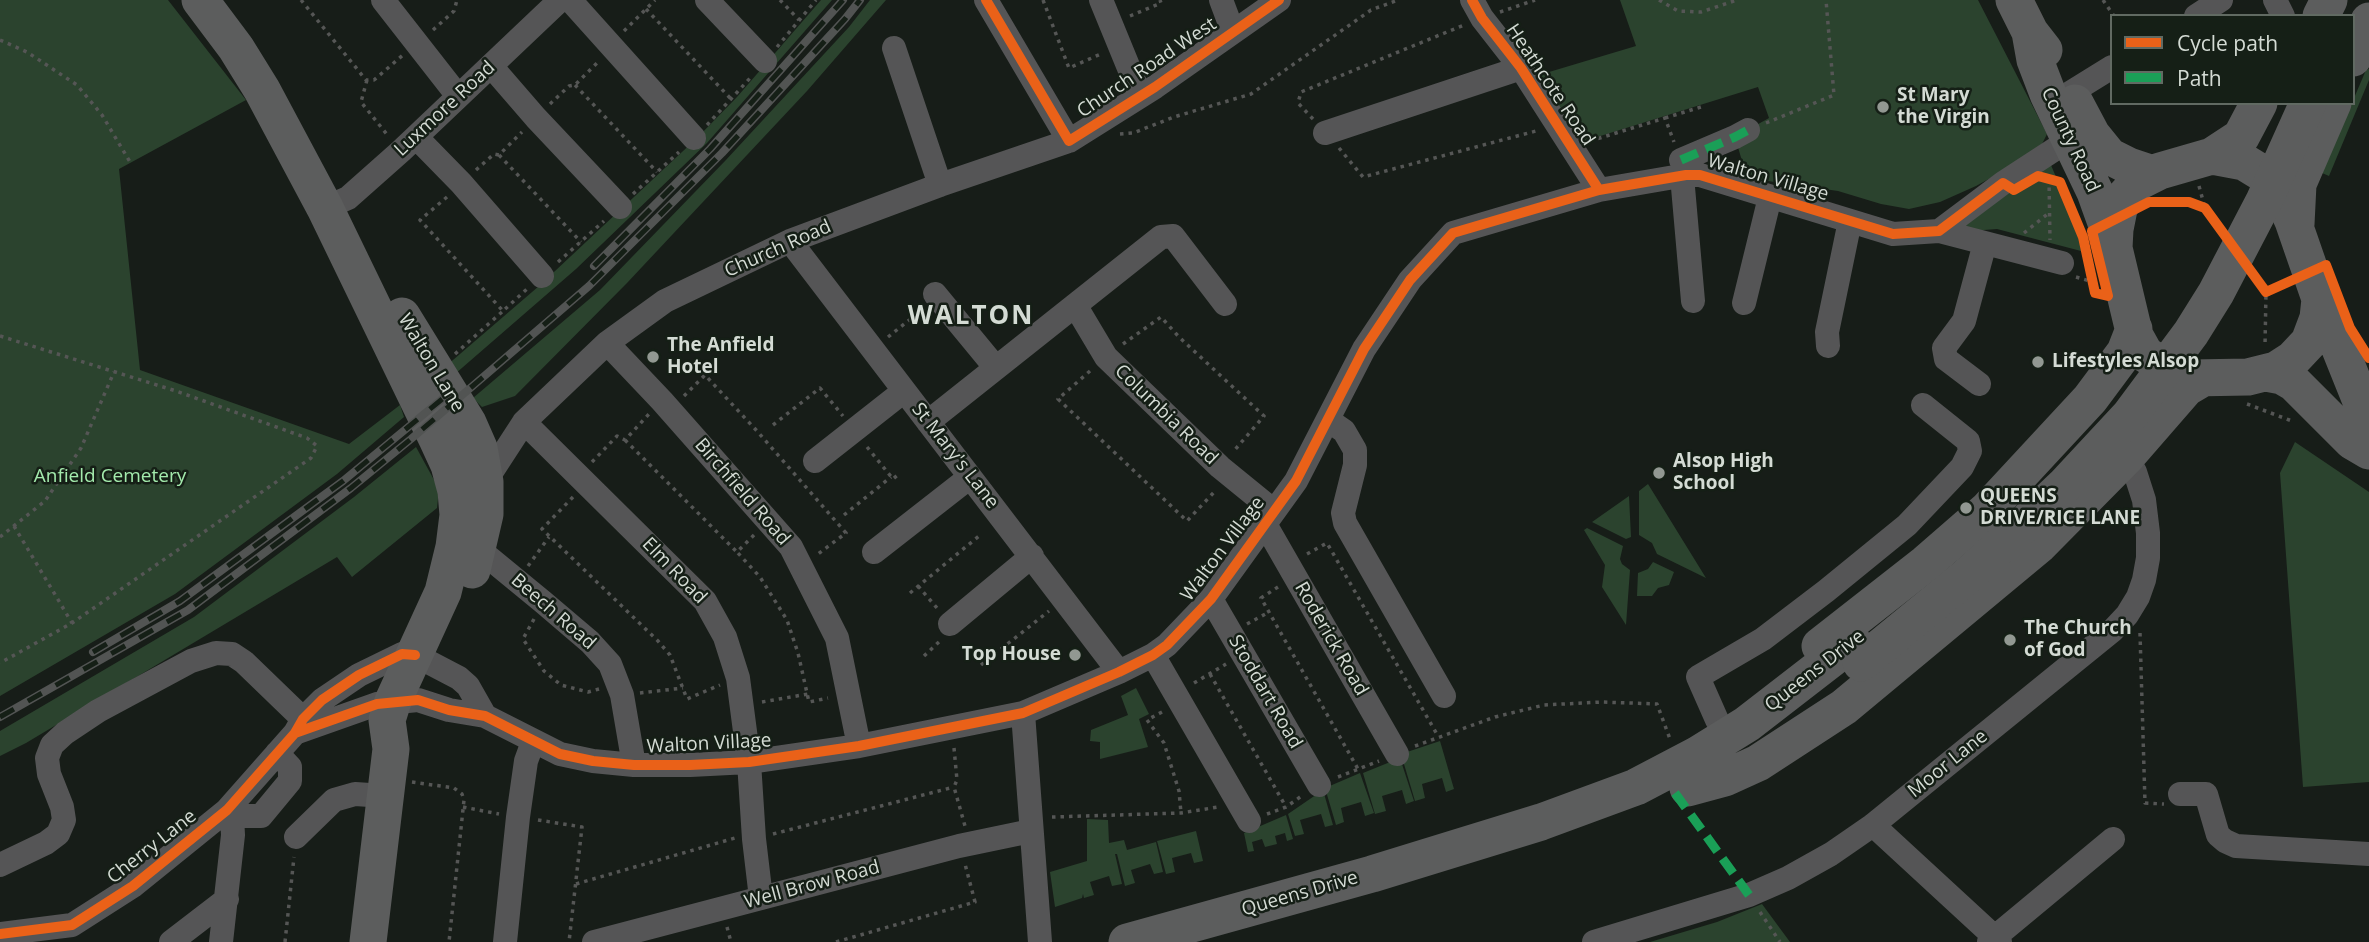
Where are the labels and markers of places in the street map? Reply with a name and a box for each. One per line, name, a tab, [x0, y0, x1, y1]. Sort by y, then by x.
place label: St Mary the Virgin	[1897, 85, 1990, 129]
marker: St Mary the Virgin	[1875, 99, 1891, 115]
place label: The Anfield Hotel	[667, 335, 774, 379]
marker: The Anfield Hotel	[645, 349, 661, 365]
place label: Lifestyles Alsop	[2052, 351, 2199, 373]
marker: Lifestyles Alsop	[2030, 354, 2046, 370]
place label: Alsop High School	[1673, 451, 1774, 495]
marker: Alsop High School	[1651, 465, 1667, 481]
place label: QUEENS DRIVE/RICE LANE	[1980, 486, 2140, 530]
marker: QUEENS DRIVE/RICE LANE	[1958, 500, 1974, 516]
place label: The Church of God	[2024, 618, 2132, 662]
marker: The Church of God	[2002, 632, 2018, 648]
place label: Top House	[962, 644, 1061, 666]
marker: Top House	[1067, 647, 1083, 663]

